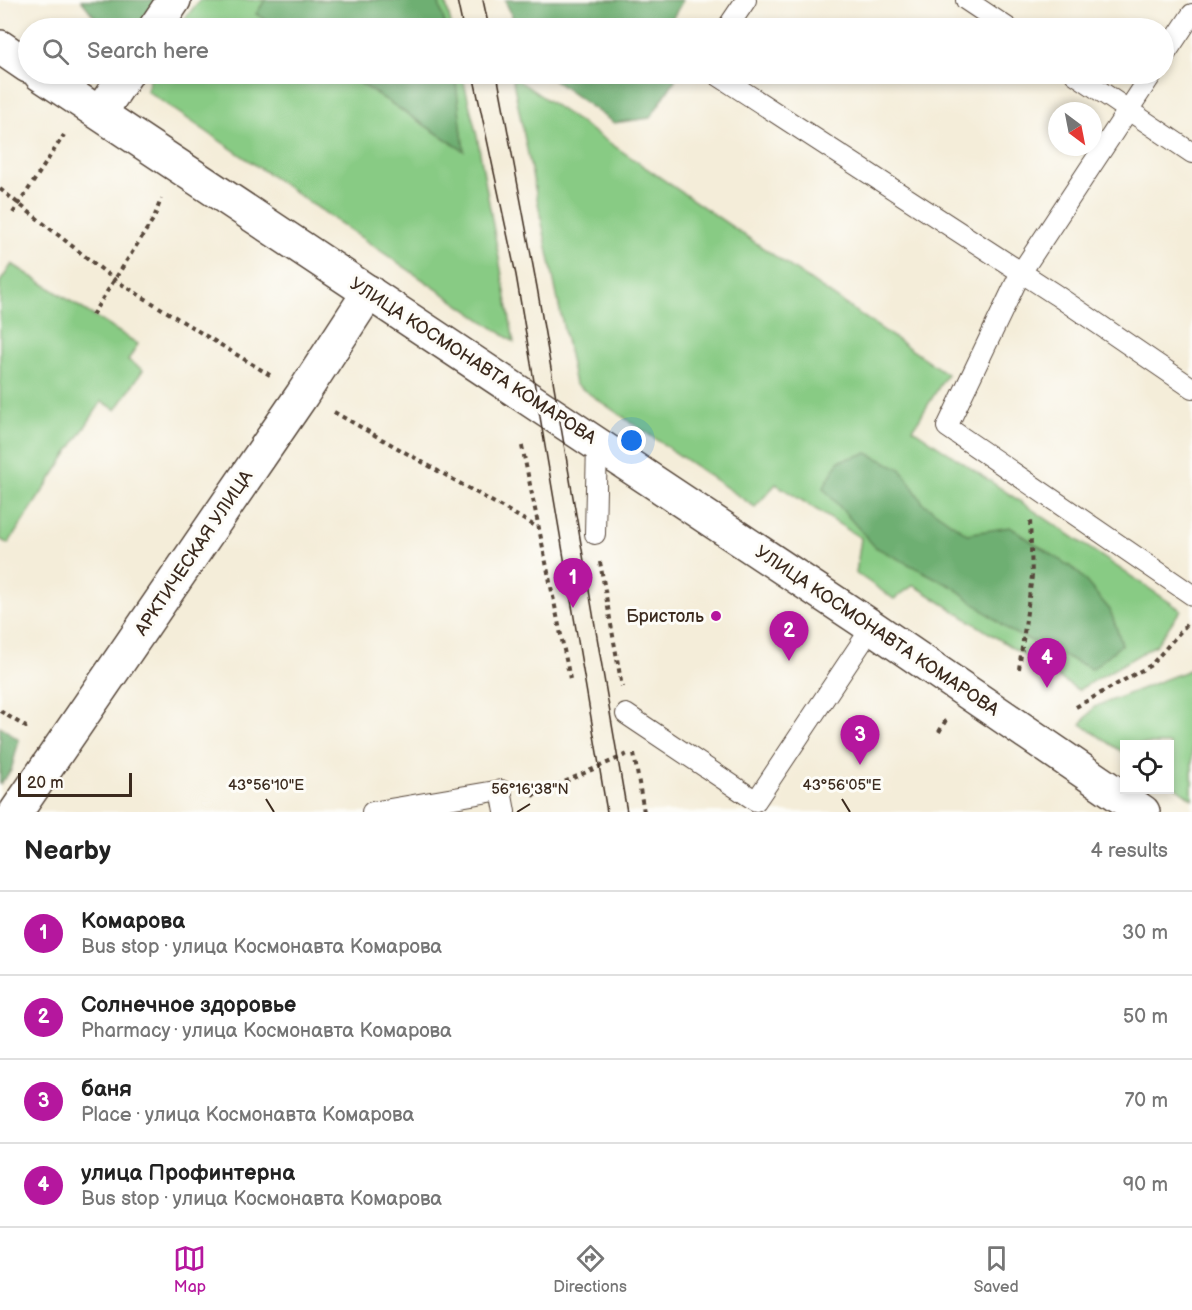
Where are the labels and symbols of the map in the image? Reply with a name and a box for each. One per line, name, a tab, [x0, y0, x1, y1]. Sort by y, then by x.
north arrow	[1048, 102, 1102, 156]
street label: УЛИЦА КОСМОНАВТА КОМАРОВА	[346, 273, 600, 449]
your location	[617, 426, 646, 455]
street label: АРКТИЧЕСКАЯ УЛИЦА	[130, 466, 257, 640]
street label: УЛИЦА КОСМОНАВТА КОМАРОВА	[751, 541, 1003, 721]
pin: 1	[554, 558, 592, 608]
place label: Бристоль	[626, 606, 704, 627]
marker: Бристоль	[709, 609, 723, 623]
pin: 2	[770, 612, 808, 661]
pin: 4	[1028, 638, 1066, 688]
pin: 3	[840, 716, 880, 765]
scale bar	[18, 770, 132, 798]
text: 43°56'10"E	[228, 776, 304, 795]
text: 43°56'05"E	[802, 776, 882, 795]
text: 56°16'38"N	[491, 780, 569, 799]

